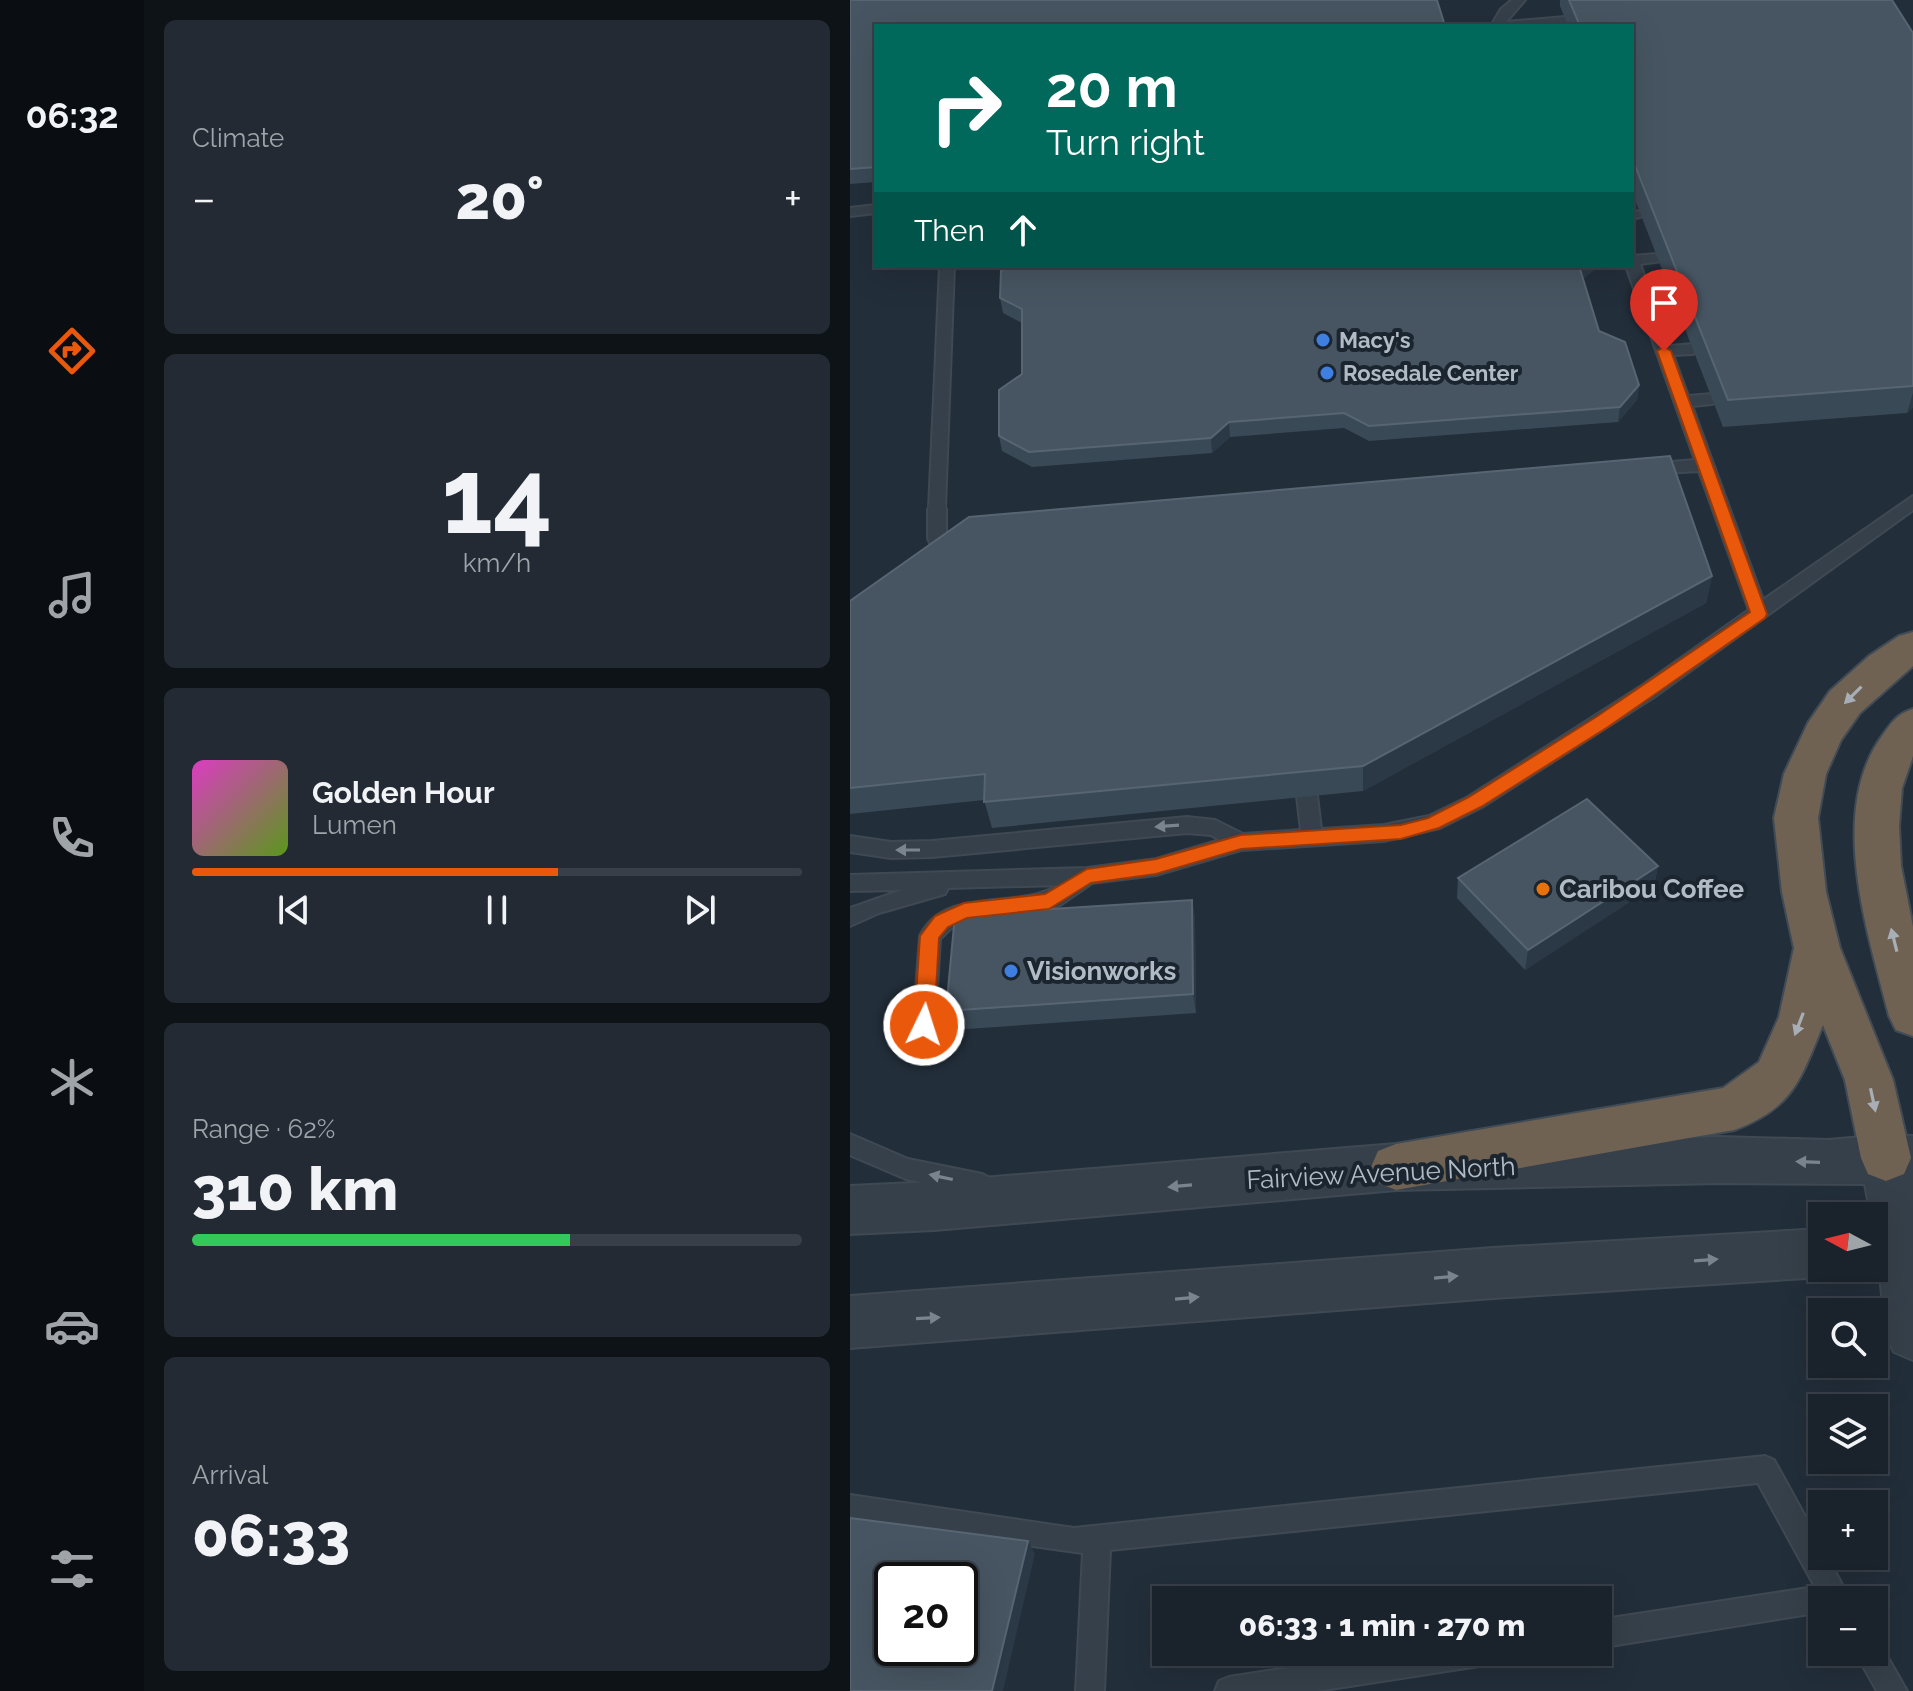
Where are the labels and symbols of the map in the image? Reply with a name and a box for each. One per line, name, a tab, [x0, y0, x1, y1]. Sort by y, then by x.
pin	[1630, 269, 1698, 351]
place label: Macy's	[1339, 327, 1411, 353]
marker: Macy's	[1314, 331, 1332, 349]
place label: Rosedale Center	[1343, 360, 1519, 386]
marker: Rosedale Center	[1318, 364, 1336, 382]
one-way arrow	[1844, 685, 1863, 704]
one-way arrow	[1154, 820, 1179, 833]
one-way arrow	[895, 844, 920, 856]
place label: Caribou Coffee	[1559, 874, 1744, 904]
marker: Caribou Coffee	[1534, 880, 1552, 898]
one-way arrow	[1887, 927, 1899, 952]
place label: Visionworks	[1027, 956, 1176, 986]
marker: Visionworks	[1002, 962, 1020, 980]
position arrow	[882, 983, 966, 1067]
one-way arrow	[1792, 1012, 1805, 1036]
one-way arrow	[1867, 1087, 1880, 1112]
street label: Fairview Avenue North	[1246, 1151, 1516, 1195]
one-way arrow	[1795, 1156, 1820, 1169]
one-way arrow	[928, 1170, 953, 1183]
one-way arrow	[1167, 1180, 1192, 1193]
north arrow	[1808, 1202, 1888, 1282]
one-way arrow	[1694, 1253, 1719, 1266]
one-way arrow	[1434, 1270, 1459, 1283]
one-way arrow	[1175, 1291, 1200, 1304]
one-way arrow	[916, 1311, 941, 1324]
speed limit sign: 20	[874, 1562, 978, 1666]

